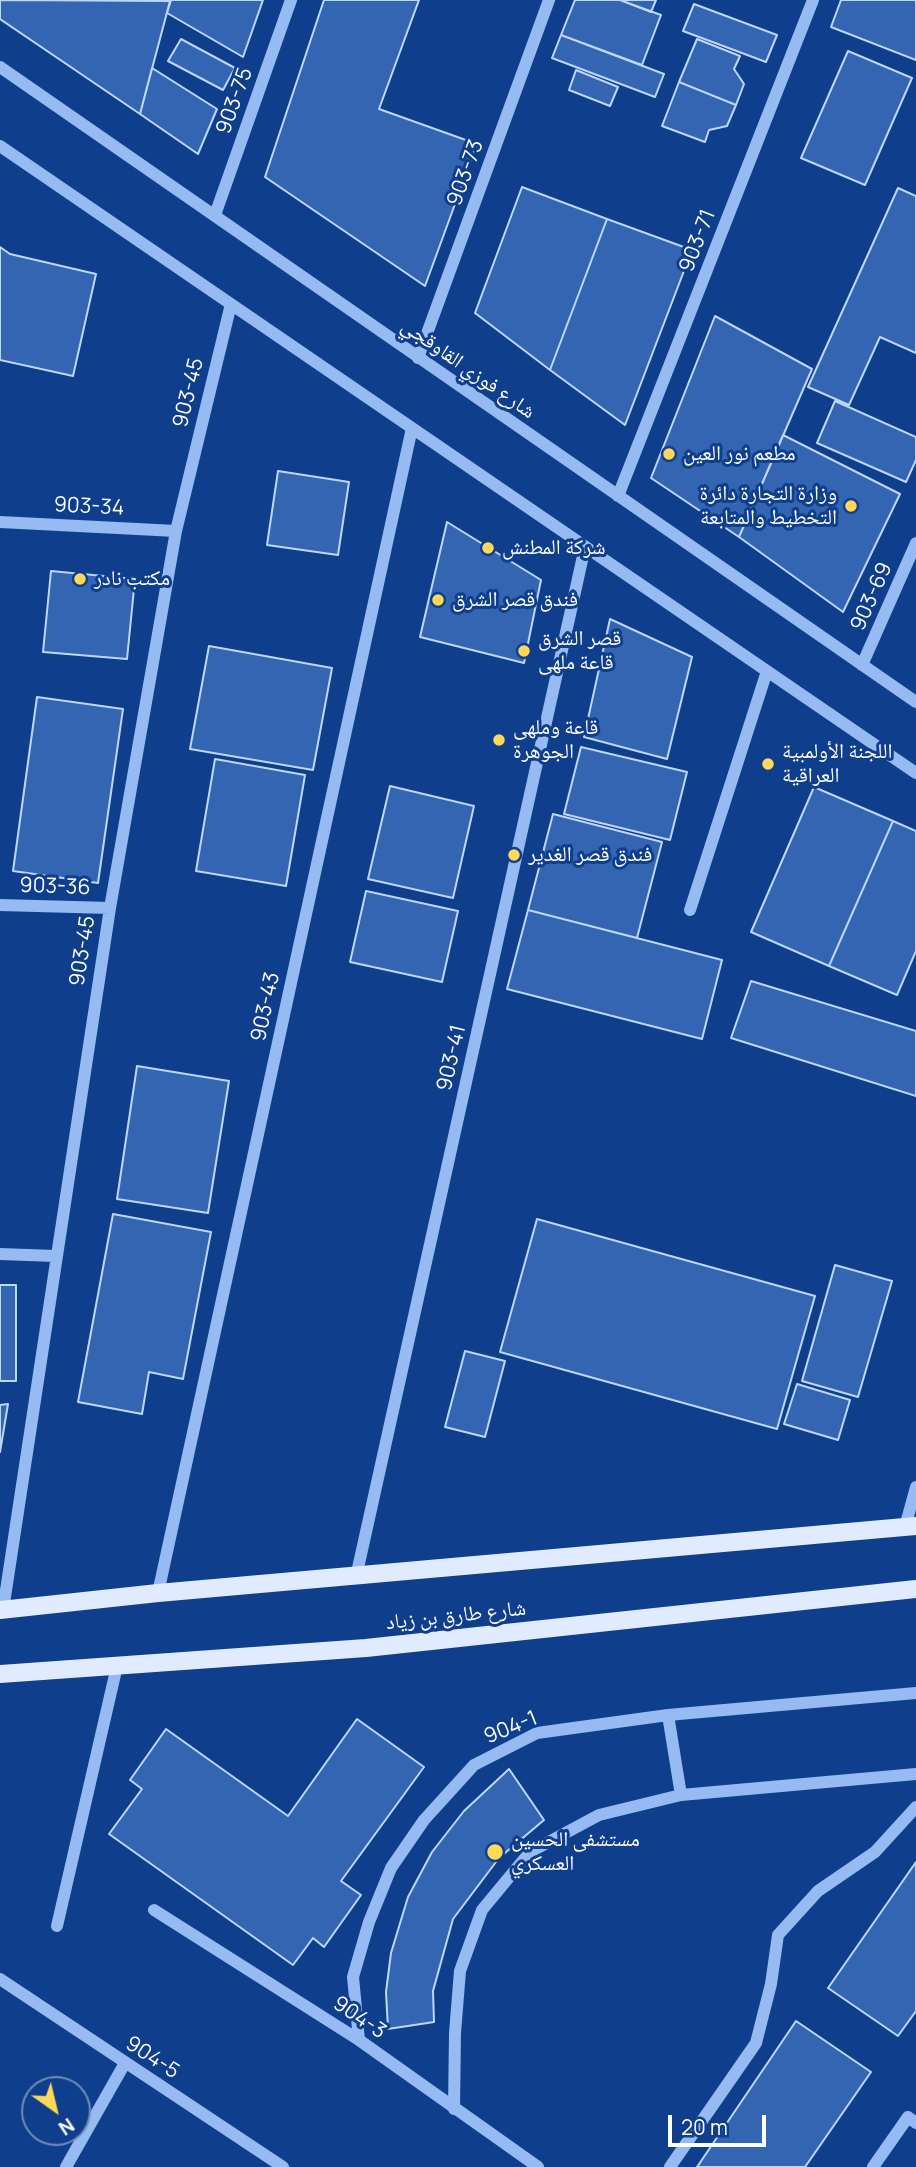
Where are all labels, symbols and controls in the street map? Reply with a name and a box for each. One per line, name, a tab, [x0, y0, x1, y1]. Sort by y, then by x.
street label: 903-75	[211, 64, 259, 138]
street label: 903-73	[442, 137, 490, 209]
street label: 903-71	[675, 206, 721, 276]
street label: شارع فوزي القاوقجي	[396, 313, 540, 425]
street label: 903-45	[168, 356, 210, 430]
place label: مطعم نور العين	[683, 441, 796, 467]
marker: مطعم نور العين	[661, 446, 677, 462]
place label: وزارة التجارة دائرة التخطيط والمتابعة	[699, 481, 837, 531]
street label: 903-34	[53, 493, 125, 521]
marker: وزارة التجارة دائرة التخطيط والمتابعة	[843, 498, 859, 514]
place label: شركة المطنش	[502, 535, 606, 561]
marker: شركة المطنش	[480, 540, 496, 556]
street label: 903-69	[846, 559, 898, 635]
place label: مكتب نادر	[94, 566, 170, 592]
marker: مكتب نادر	[72, 571, 88, 587]
place label: فندق قصر الشرق	[452, 587, 578, 613]
marker: فندق قصر الشرق	[430, 592, 446, 608]
place label: قصر الشرق قاعة ملهى	[538, 626, 621, 676]
marker: قصر الشرق قاعة ملهى	[516, 643, 532, 659]
place label: قاعة وملهى الجوهرة	[513, 715, 598, 765]
marker: قاعة وملهى الجوهرة	[491, 732, 507, 748]
place label: اللجنة الأولمبية العراقية	[782, 739, 892, 789]
marker: اللجنة الأولمبية العراقية	[760, 756, 776, 772]
place label: فندق قصر الغدير	[528, 842, 652, 868]
marker: فندق قصر الغدير	[506, 847, 522, 863]
street label: 903-36	[19, 873, 91, 901]
street label: 903-45	[65, 914, 101, 988]
street label: 903-43	[246, 970, 286, 1044]
street label: 903-41	[432, 1023, 472, 1093]
street label: شارع طارق بن زياد	[385, 1596, 527, 1636]
street label: 904-1	[481, 1706, 541, 1750]
place label: مستشفى الحسين العسكري	[511, 1827, 640, 1877]
marker: مستشفى الحسين العسكري	[485, 1842, 505, 1862]
street label: 904-3	[328, 1991, 390, 2045]
street label: 904-5	[120, 2031, 184, 2085]
north arrow	[21, 2076, 91, 2146]
scale bar	[671, 2100, 769, 2144]
text: N	[54, 2112, 80, 2141]
text: 20 m	[681, 2113, 728, 2141]

